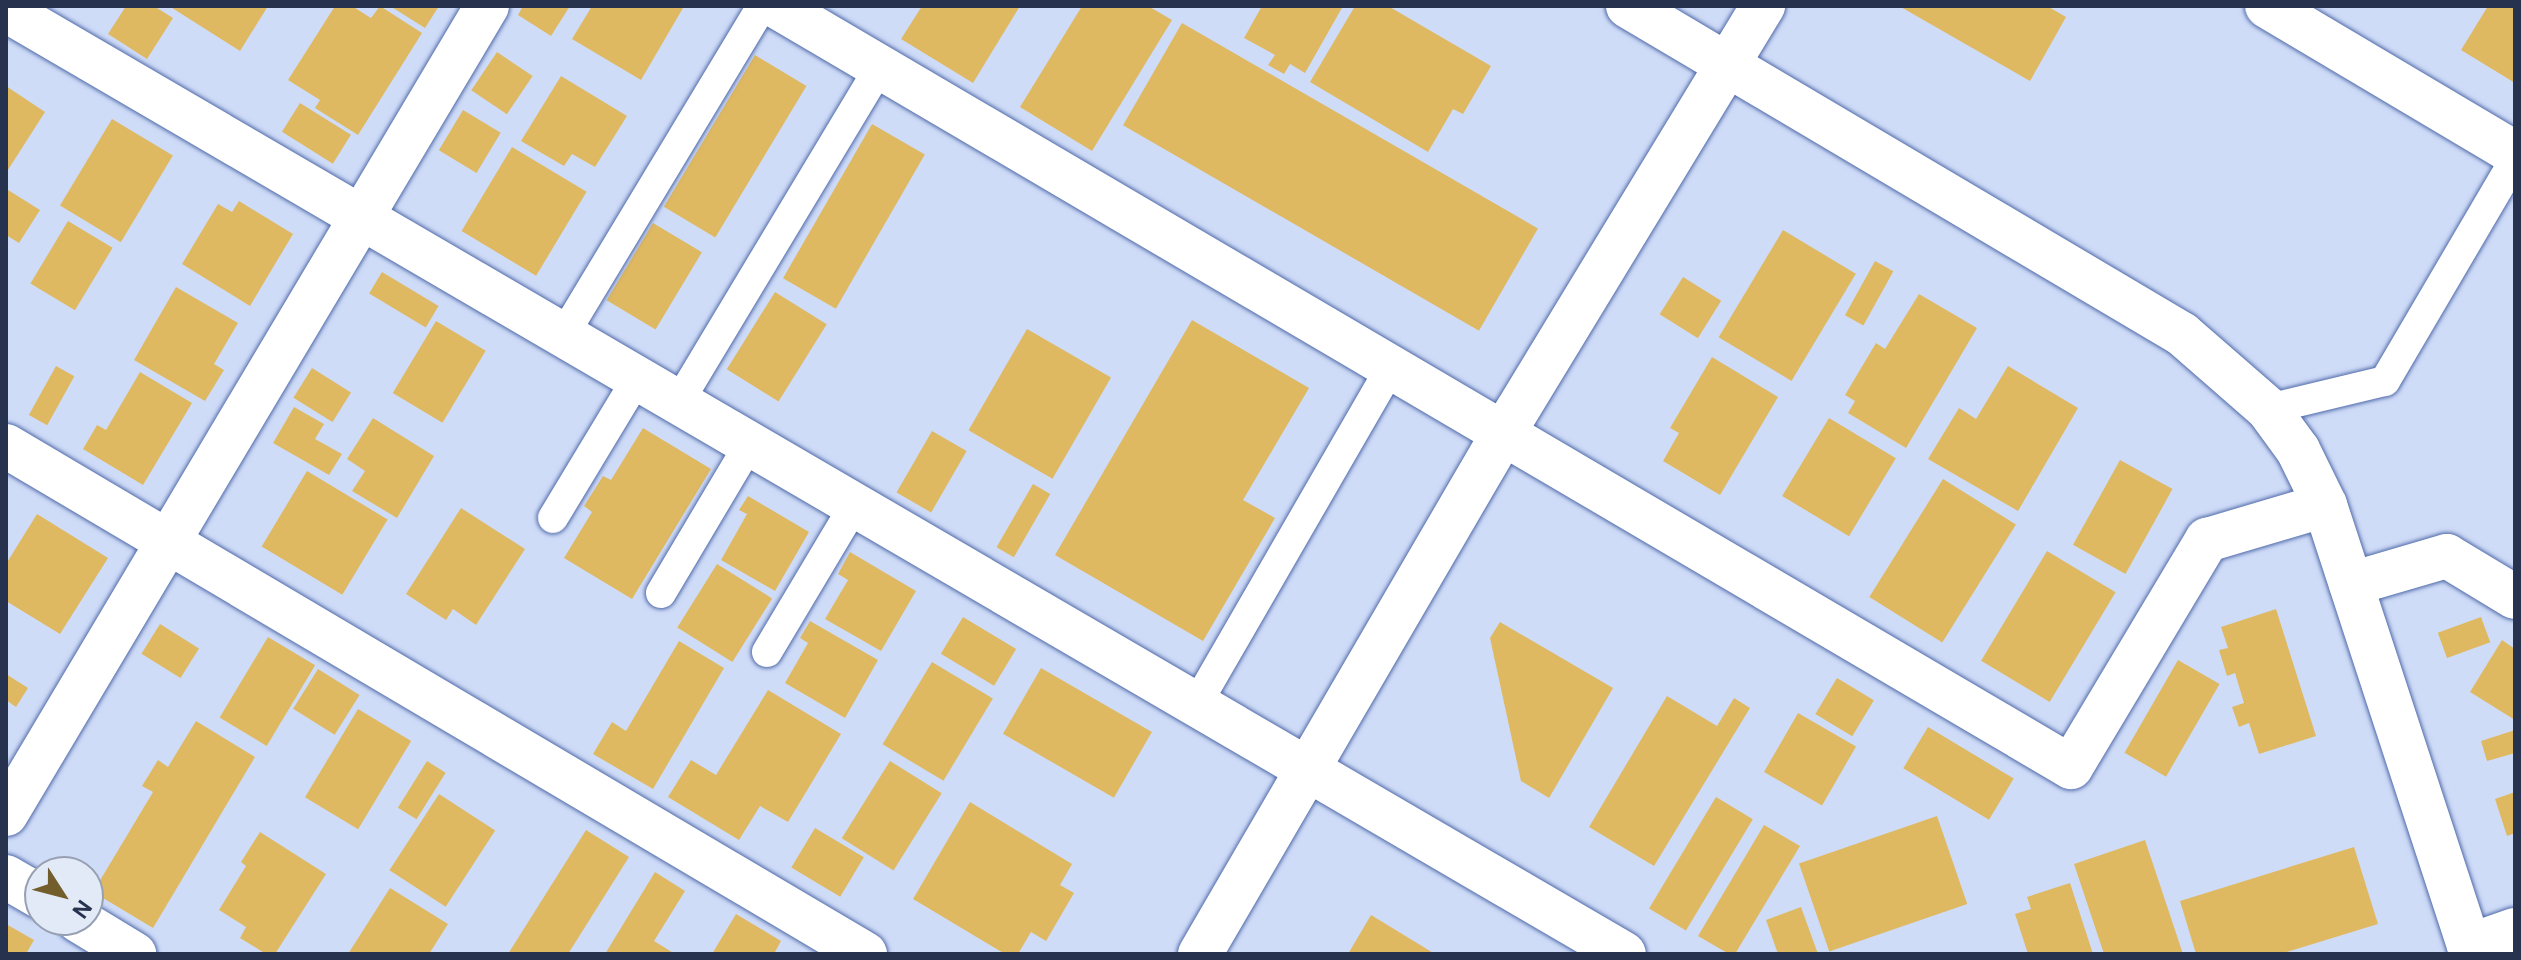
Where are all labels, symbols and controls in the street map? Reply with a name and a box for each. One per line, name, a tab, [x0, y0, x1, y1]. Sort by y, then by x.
north arrow	[24, 856, 104, 936]
text: N	[66, 894, 99, 924]

